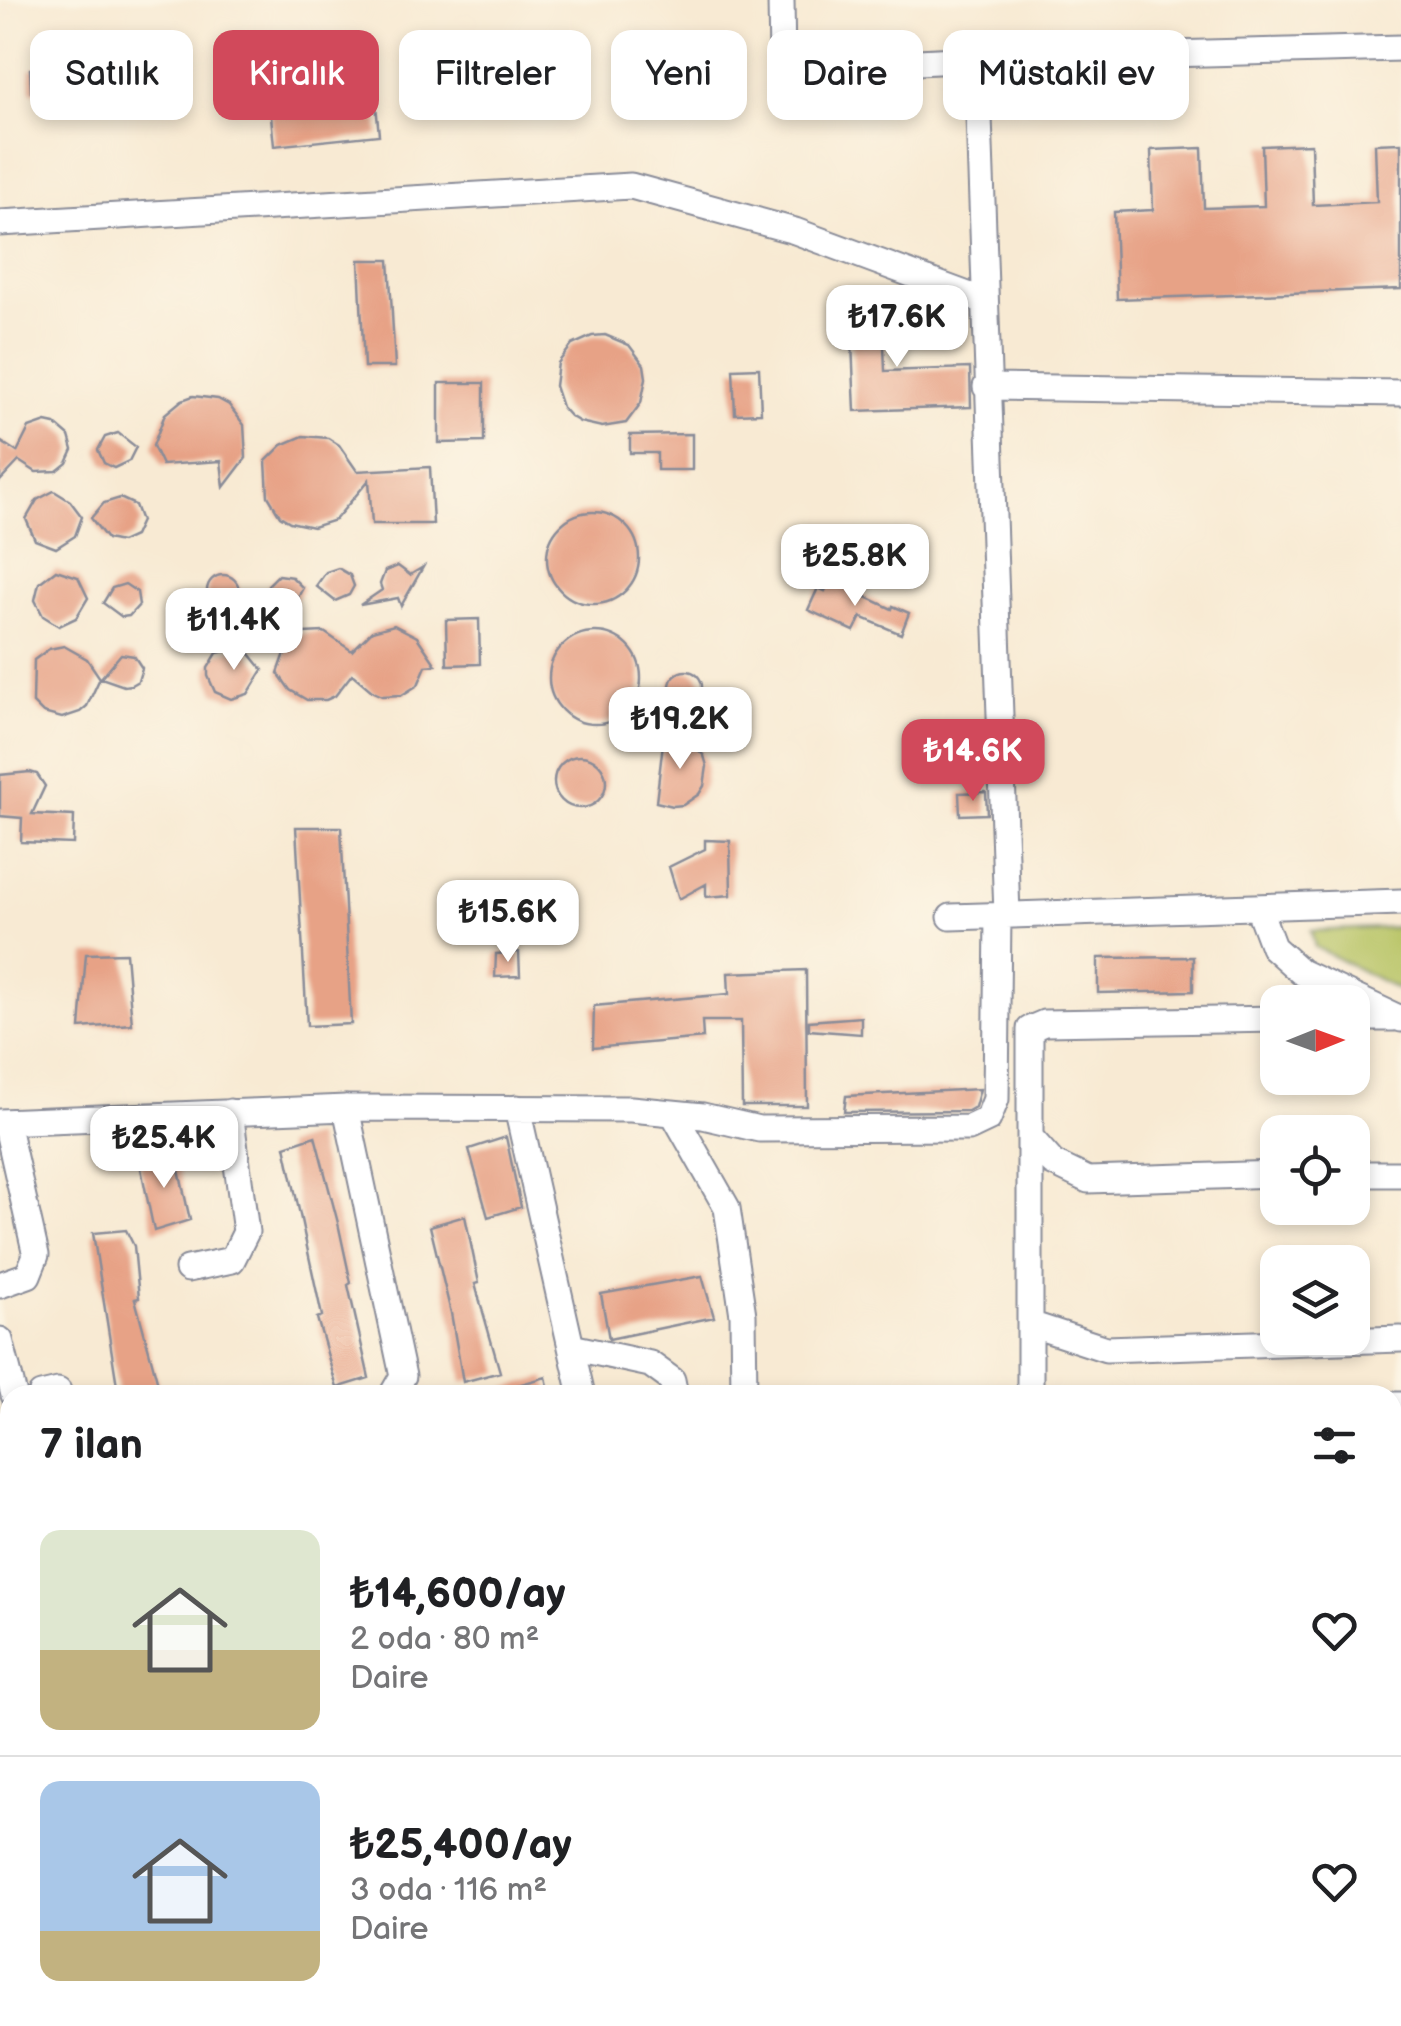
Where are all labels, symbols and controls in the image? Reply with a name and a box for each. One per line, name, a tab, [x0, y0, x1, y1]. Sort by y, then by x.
chip: Satılık	[30, 30, 193, 120]
chip: Kiralık	[213, 30, 379, 120]
chip: Filtreler	[399, 30, 591, 120]
chip: Yeni	[611, 30, 747, 120]
chip: Daire	[767, 30, 923, 120]
chip: Müstakil ev	[943, 30, 1189, 120]
pin: ₺17.6K	[816, 285, 978, 370]
text: ₺17.6K	[848, 298, 946, 337]
pin: ₺25.8K	[774, 524, 936, 609]
text: ₺25.8K	[803, 537, 907, 576]
pin: ₺11.4K	[153, 588, 315, 673]
text: ₺11.4K	[188, 601, 280, 640]
pin: ₺19.2K	[599, 687, 761, 772]
text: ₺19.2K	[631, 700, 729, 739]
pin: ₺14.6K	[892, 719, 1054, 804]
text: ₺14.6K	[924, 732, 1022, 771]
pin: ₺15.6K	[427, 880, 589, 965]
text: ₺15.6K	[459, 893, 557, 932]
north arrow	[1260, 985, 1370, 1095]
map controls	[1260, 985, 1370, 1355]
pin: ₺25.4K	[83, 1106, 245, 1191]
button: locate	[1260, 1115, 1370, 1225]
text: ₺25.4K	[112, 1119, 216, 1158]
button: layers	[1260, 1245, 1370, 1355]
icon: filters	[1307, 1418, 1362, 1473]
text: 7 ilan	[40, 1420, 143, 1471]
text: ₺14,600/ay	[350, 1569, 566, 1620]
icon: home	[120, 1570, 240, 1690]
icon: heart	[1307, 1603, 1362, 1658]
text: 2 oda · 80 m²	[350, 1620, 539, 1659]
text: Daire	[350, 1659, 428, 1698]
text: ₺25,400/ay	[350, 1820, 572, 1871]
icon: home	[120, 1821, 240, 1941]
icon: heart	[1307, 1854, 1362, 1909]
text: 3 oda · 116 m²	[350, 1871, 547, 1910]
text: Daire	[350, 1910, 428, 1949]

